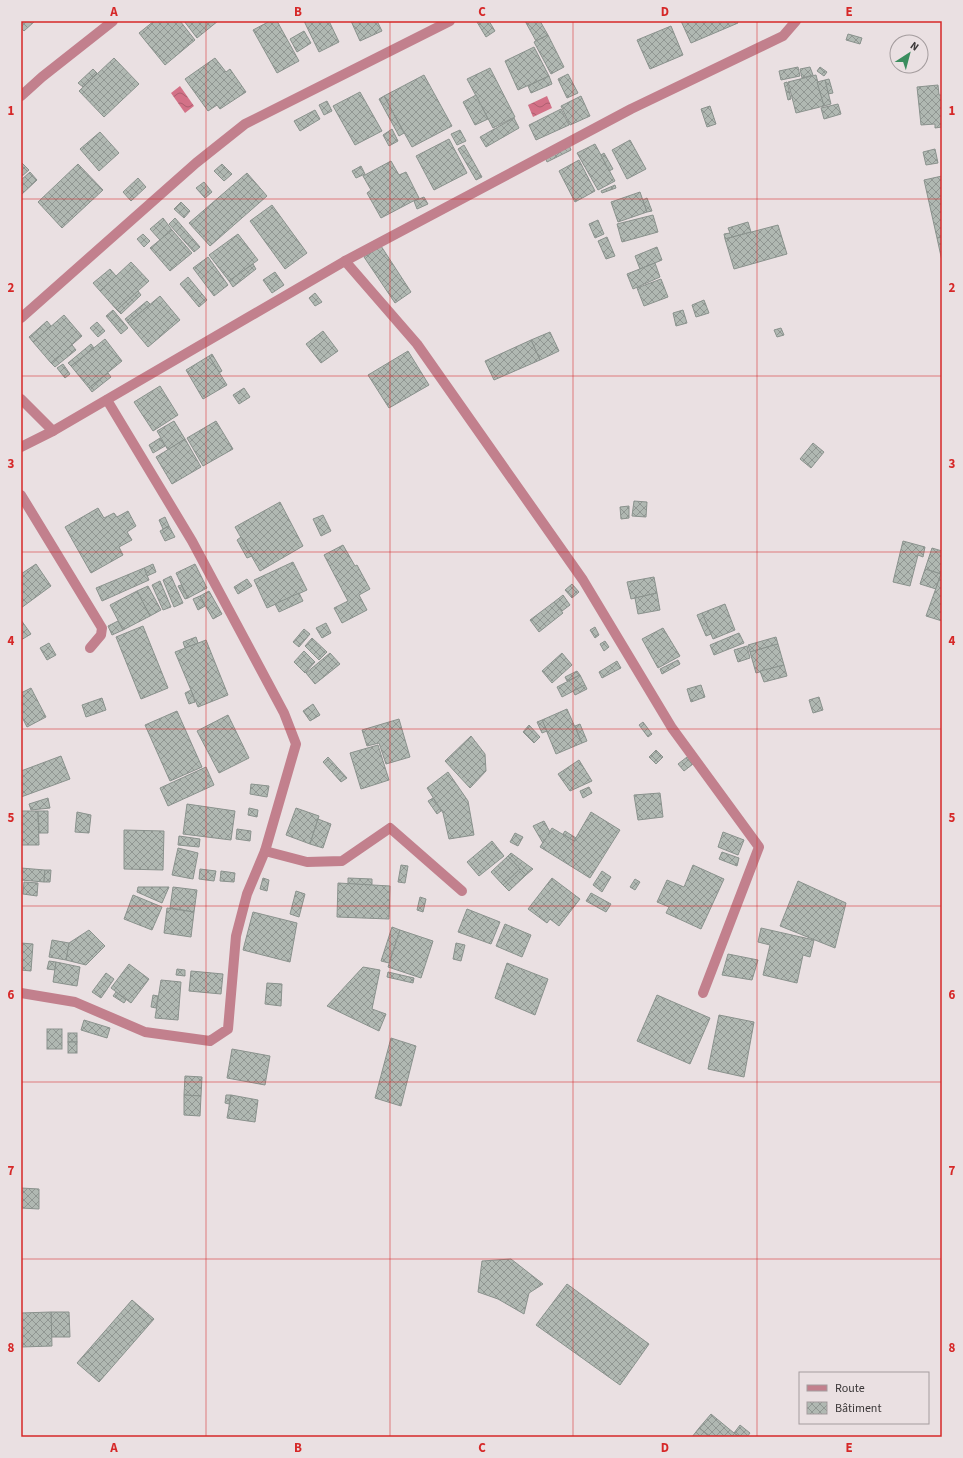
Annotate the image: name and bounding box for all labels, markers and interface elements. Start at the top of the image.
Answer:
text: A [109,3,118,21]
text: B [294,3,302,21]
text: C [478,3,486,21]
text: D [661,3,669,21]
text: E [845,3,853,21]
north arrow [889,34,929,74]
text: N [907,38,922,55]
text: 1 [8,102,15,120]
text: 1 [949,102,956,120]
text: 2 [8,279,15,297]
text: 2 [949,279,956,297]
text: 3 [8,455,15,473]
text: 3 [949,455,956,473]
text: 4 [8,632,15,650]
text: 4 [949,632,956,650]
text: 5 [8,809,15,827]
text: 5 [949,809,956,827]
text: 6 [8,986,15,1004]
text: 6 [949,986,956,1004]
text: 7 [8,1162,15,1180]
text: 7 [949,1162,956,1180]
text: 8 [8,1339,15,1357]
text: 8 [949,1339,956,1357]
legend [799,1372,929,1424]
text: Route [835,1380,865,1397]
text: Bâtiment [835,1400,881,1417]
text: A [109,1439,118,1457]
text: B [294,1439,302,1457]
text: C [478,1439,486,1457]
text: D [661,1439,669,1457]
text: E [845,1439,853,1457]

